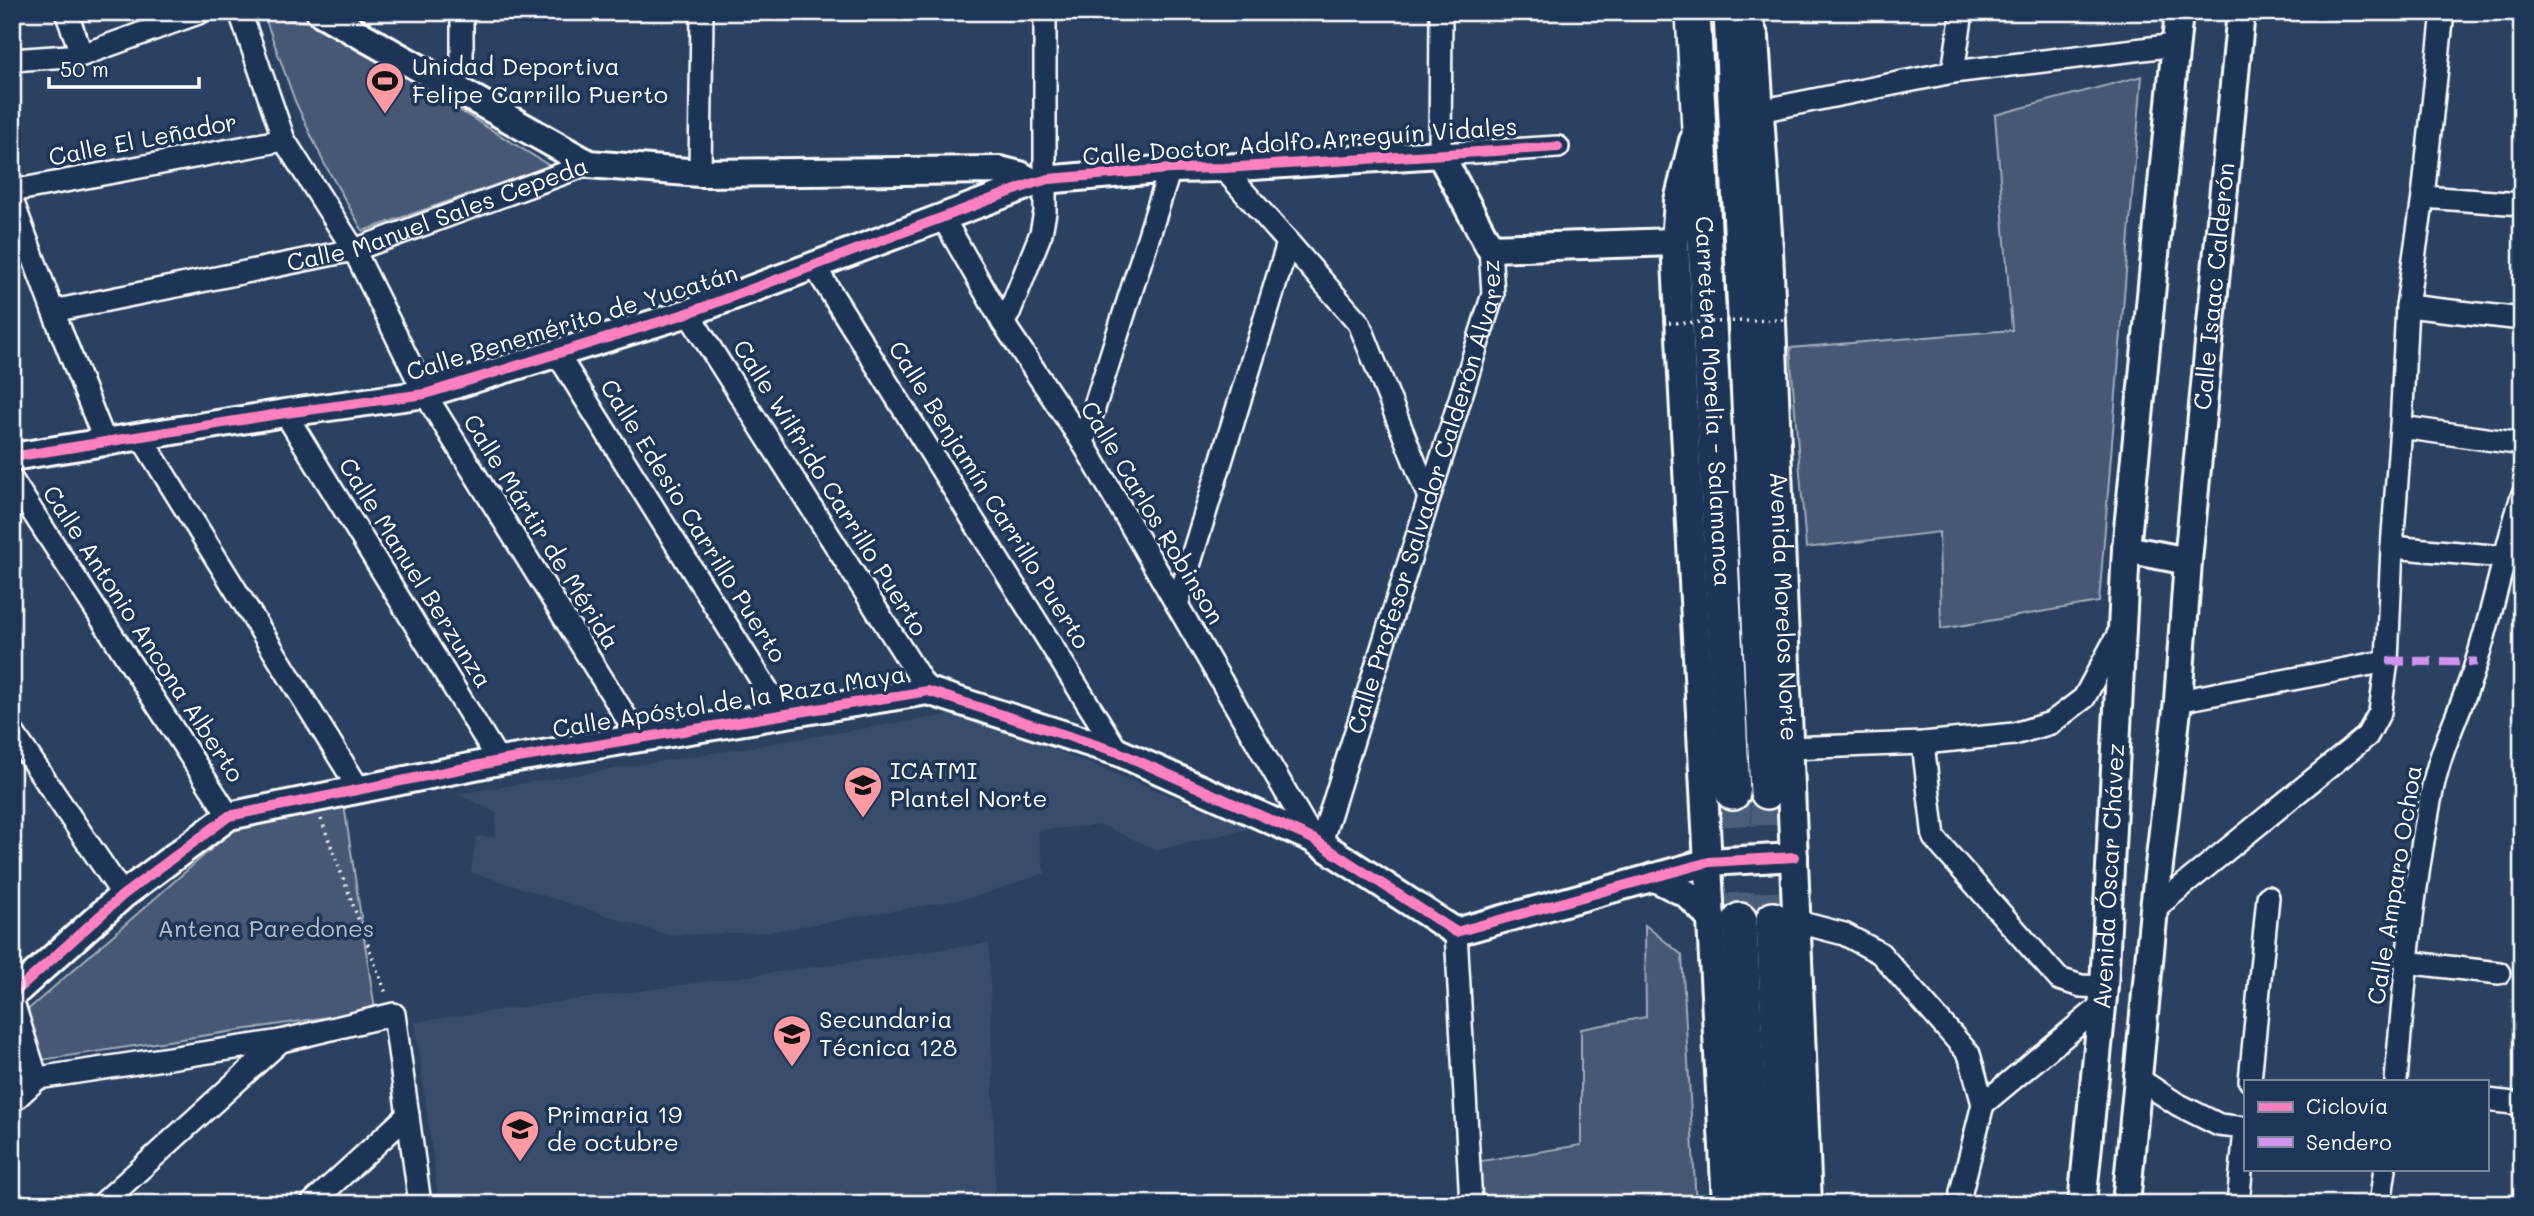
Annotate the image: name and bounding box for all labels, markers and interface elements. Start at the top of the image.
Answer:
scale bar [49,46,200,90]
place label: Unidad Deportiva Felipe Carrillo Puerto [412,50,668,109]
text: 50 m [60,55,109,82]
sports icon: Unidad Deportiva Felipe Carrillo Puerto [364,60,406,115]
street label: Calle El Leñador [46,105,240,172]
street label: Calle Doctor Adolfo Arreguín Vidales [1081,110,1518,171]
street label: Calle Manuel Sales Cepeda [284,149,592,277]
street label: Calle Isaac Calderón [2186,161,2240,411]
street label: Carretera Morelia - Salamanca [1689,215,1739,588]
street label: Calle Benemérito de Yucatán [402,256,741,387]
street label: Calle Profesor Salvador Calderón Álvarez [1339,259,1507,737]
street label: Calle Wilfrido Carrillo Puerto [727,333,936,641]
street label: Calle Benjamín Carrillo Puerto [882,334,1098,654]
street label: Calle Edesio Carrillo Puerto [594,373,794,668]
street label: Calle Carlos Robinson [1074,395,1232,630]
street label: Calle Mártir de Mérida [457,408,627,655]
street label: Calle Manuel Berzunza [333,451,500,693]
street label: Avenida Morelos Norte [1764,471,1806,742]
street label: Calle Antonio Ancona Alberto [37,479,252,787]
street label: Calle Apóstol de la Raza Maya [550,657,907,744]
street label: Avenida Óscar Chávez [2085,742,2130,1011]
place label: ICATMI Plantel Norte [890,754,1047,813]
street label: Calle Amparo Ochoa [2359,763,2428,1007]
school or university icon: ICATMI Plantel Norte [842,764,884,819]
park label: Antena Paredones [157,912,375,943]
place label: Secundaria Técnica 128 [819,1003,957,1062]
school or university icon: Secundaria Técnica 128 [771,1013,813,1068]
legend [2244,1080,2488,1170]
text: Ciclovía [2306,1092,2388,1119]
place label: Primaria 19 de octubre [547,1098,682,1157]
school or university icon: Primaria 19 de octubre [499,1108,541,1163]
text: Sendero [2306,1128,2392,1155]

